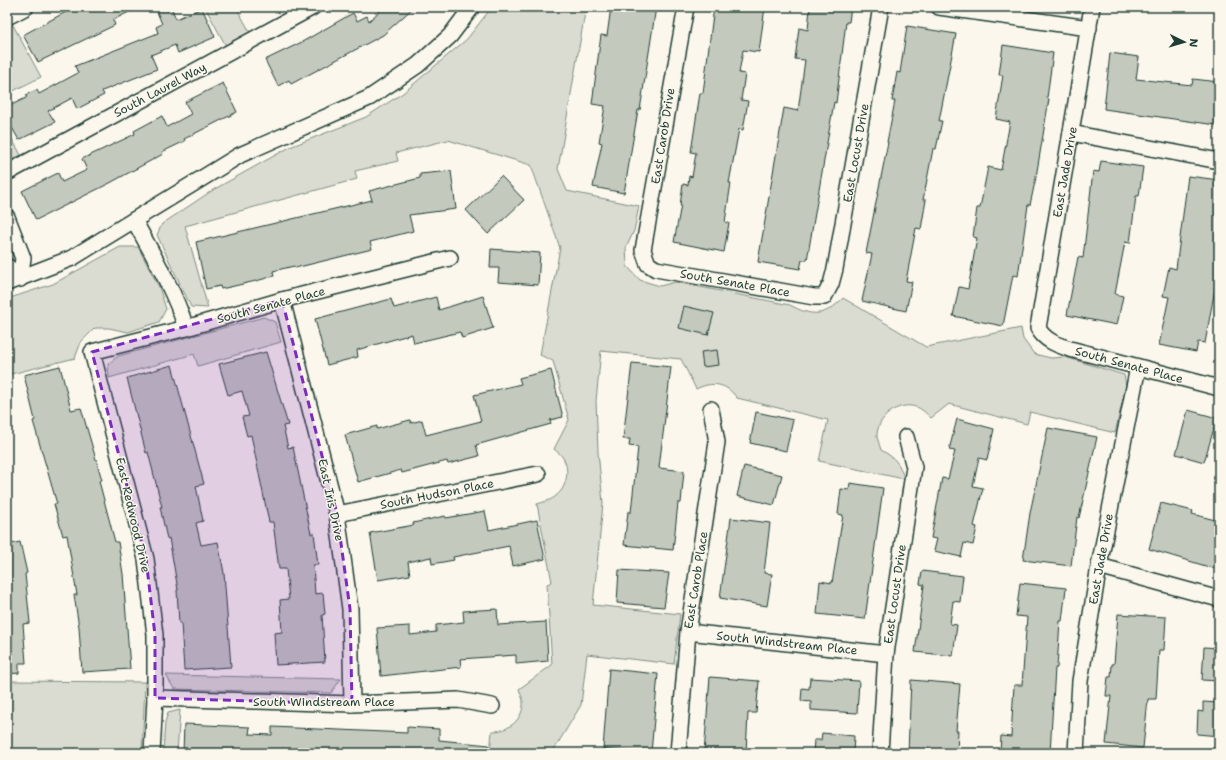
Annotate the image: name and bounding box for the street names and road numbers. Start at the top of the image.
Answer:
street label: South Laurel Way [111,59,209,121]
street label: East Carob Drive [648,87,679,185]
street label: East Locust Drive [839,102,873,204]
street label: East Jade Drive [1049,125,1081,219]
street label: South Senate Place [679,265,791,301]
street label: South Senate Place [215,283,327,327]
street label: South Senate Place [1073,343,1185,387]
street label: East Redwood Drive [112,456,154,574]
street label: East Iris Drive [314,457,348,543]
street label: South Hudson Place [379,475,495,513]
street label: East Jade Drive [1085,512,1117,606]
street label: East Carob Place [680,530,712,630]
street label: East Locust Drive [880,543,910,645]
street label: South Windstream Place [716,628,859,658]
street label: South Windstream Place [253,694,395,710]

